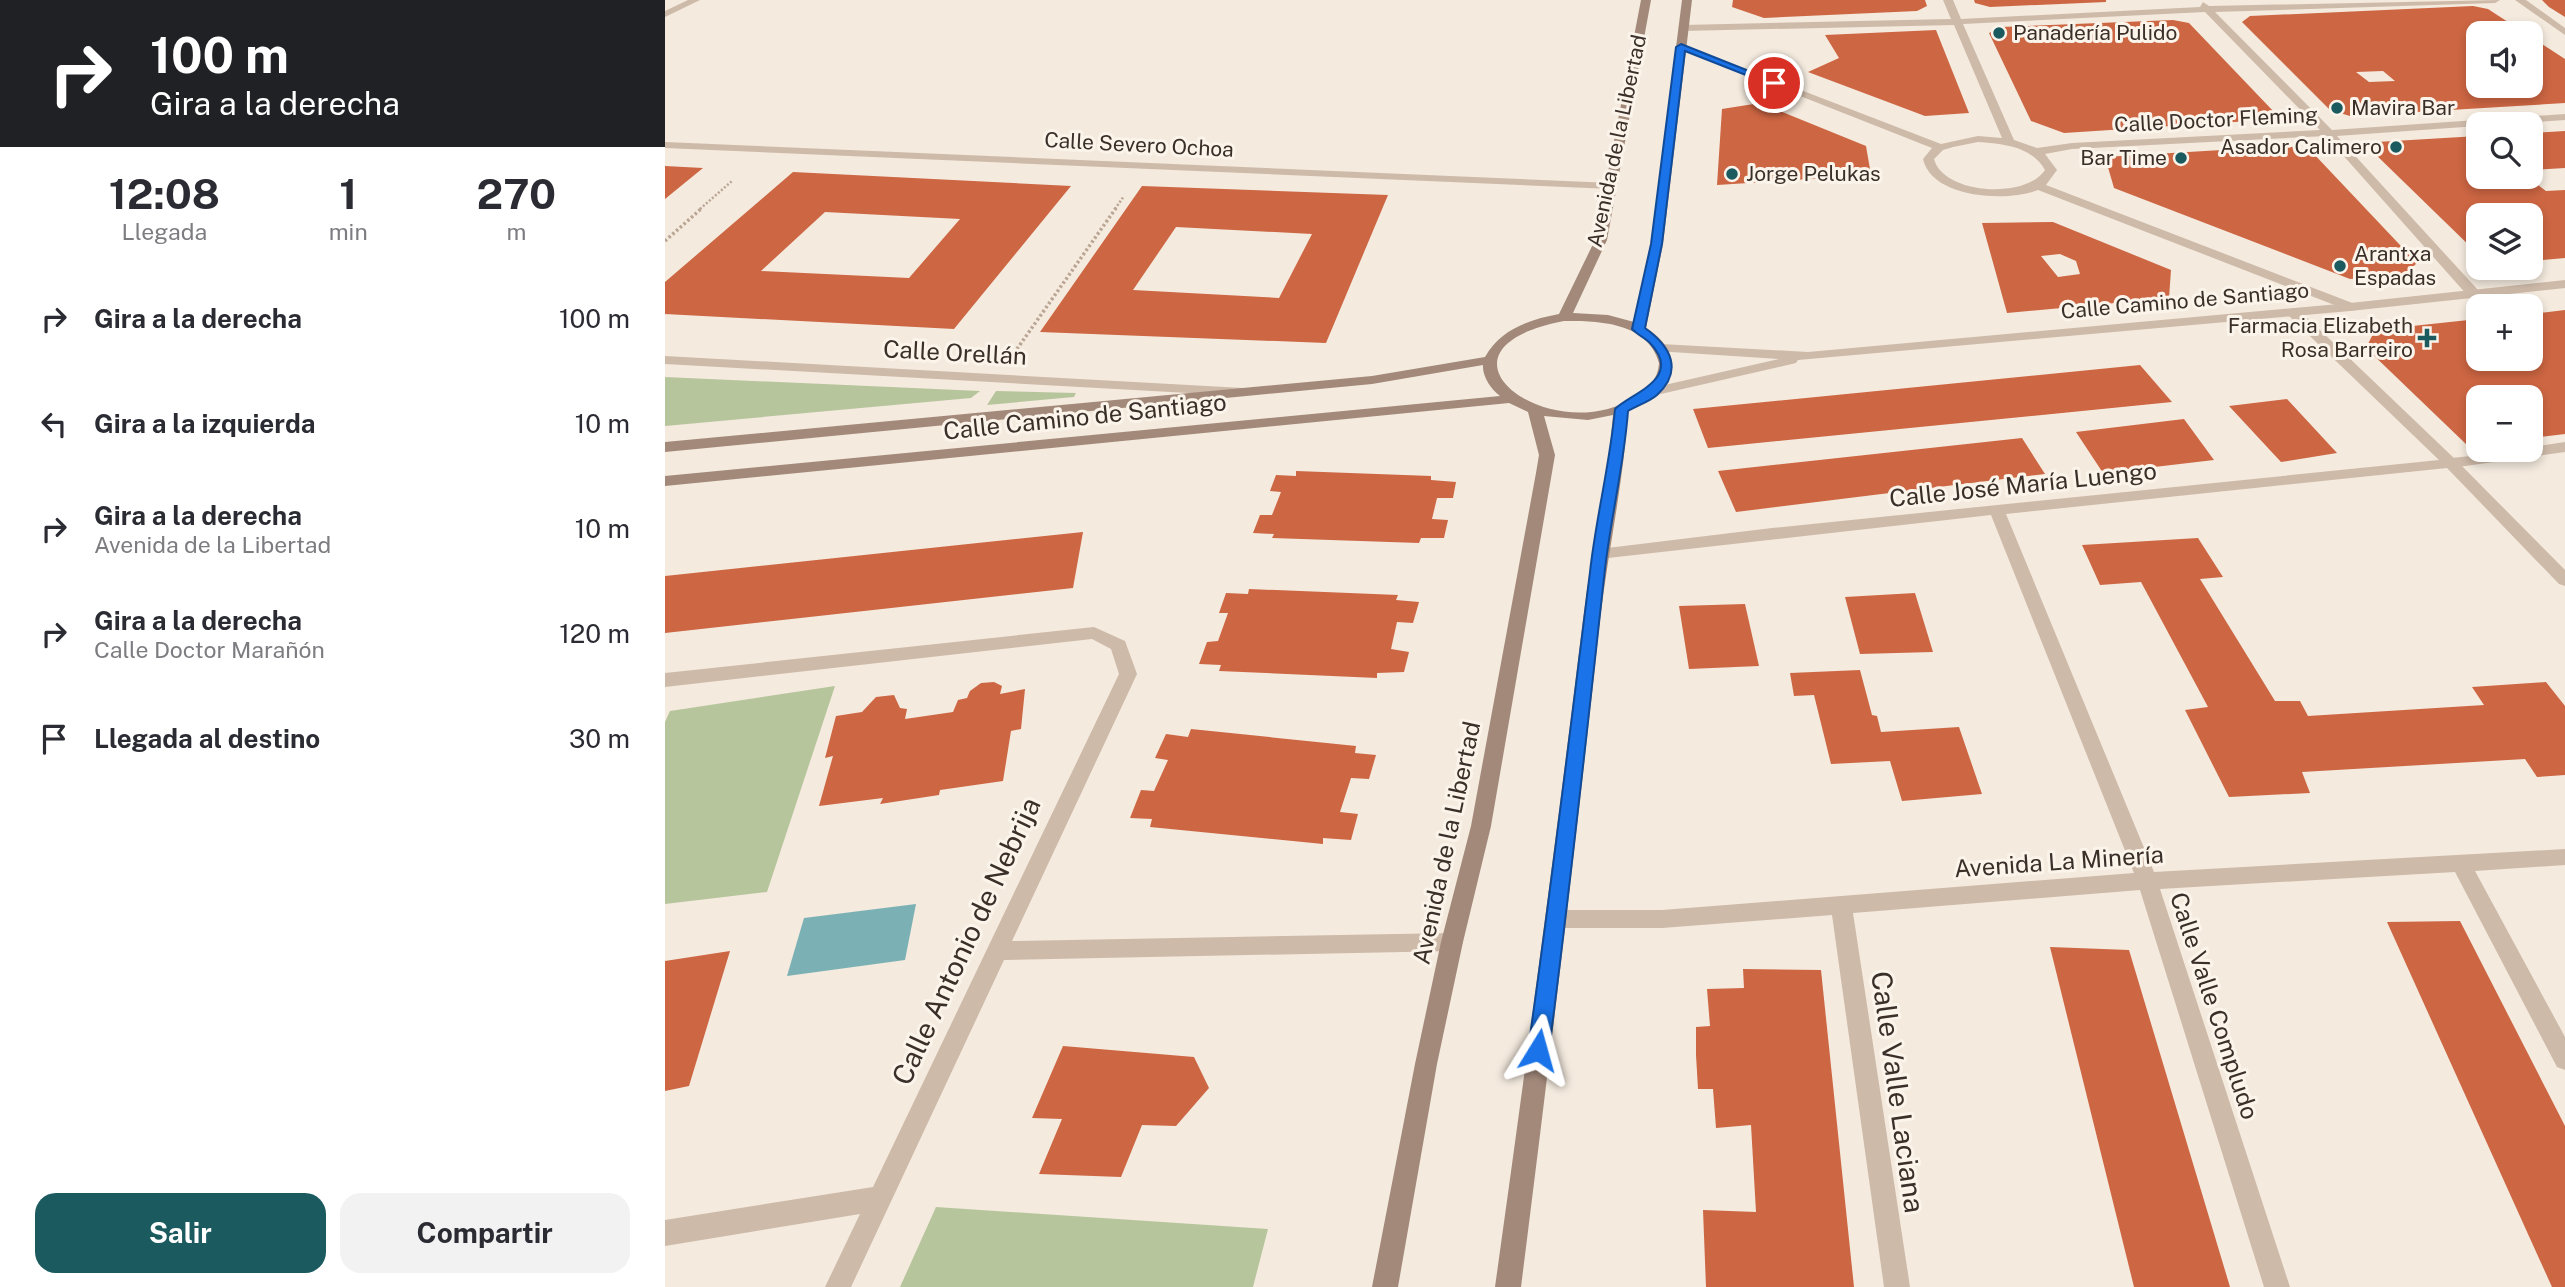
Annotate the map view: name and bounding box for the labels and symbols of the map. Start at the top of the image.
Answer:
place label: Panadería Pulido [2013,20,2177,45]
marker: Panadería Pulido [1991,25,2007,41]
street label: Avenida de la Libertad [1582,32,1651,249]
pin [1744,53,1804,113]
place label: Mavira Bar [2351,95,2455,120]
marker: Mavira Bar [2329,100,2345,116]
street label: Calle Doctor Fleming [2113,102,2318,137]
street label: Calle Severo Ochoa [1044,127,1234,162]
place label: Asador Calimero [2220,134,2382,159]
marker: Asador Calimero [2388,139,2404,155]
place label: Bar Time [2080,145,2167,170]
marker: Bar Time [2173,150,2189,166]
place label: Jorge Pelukas [1746,161,1881,186]
marker: Jorge Pelukas [1724,166,1740,182]
place label: Arantxa Espadas [2354,241,2436,290]
marker: Arantxa Espadas [2332,258,2348,274]
street label: Calle Camino de Santiago [2060,277,2310,324]
place label: Farmacia Elizabeth Rosa Barreiro [2228,313,2413,362]
marker: Farmacia Elizabeth Rosa Barreiro [2419,330,2435,346]
street label: Calle Orellán [882,334,1028,370]
street label: Calle Camino de Santiago [942,387,1228,445]
street label: Calle José María Luengo [1888,456,2158,512]
street label: Avenida de la Libertad [1407,719,1485,967]
street label: Calle Antonio de Nebrija [884,792,1047,1090]
street label: Avenida La Minería [1953,840,2165,882]
street label: Calle Valle Compludo [2165,889,2265,1123]
street label: Calle Valle Laciana [1865,969,1932,1215]
position arrow [1501,1013,1575,1087]

